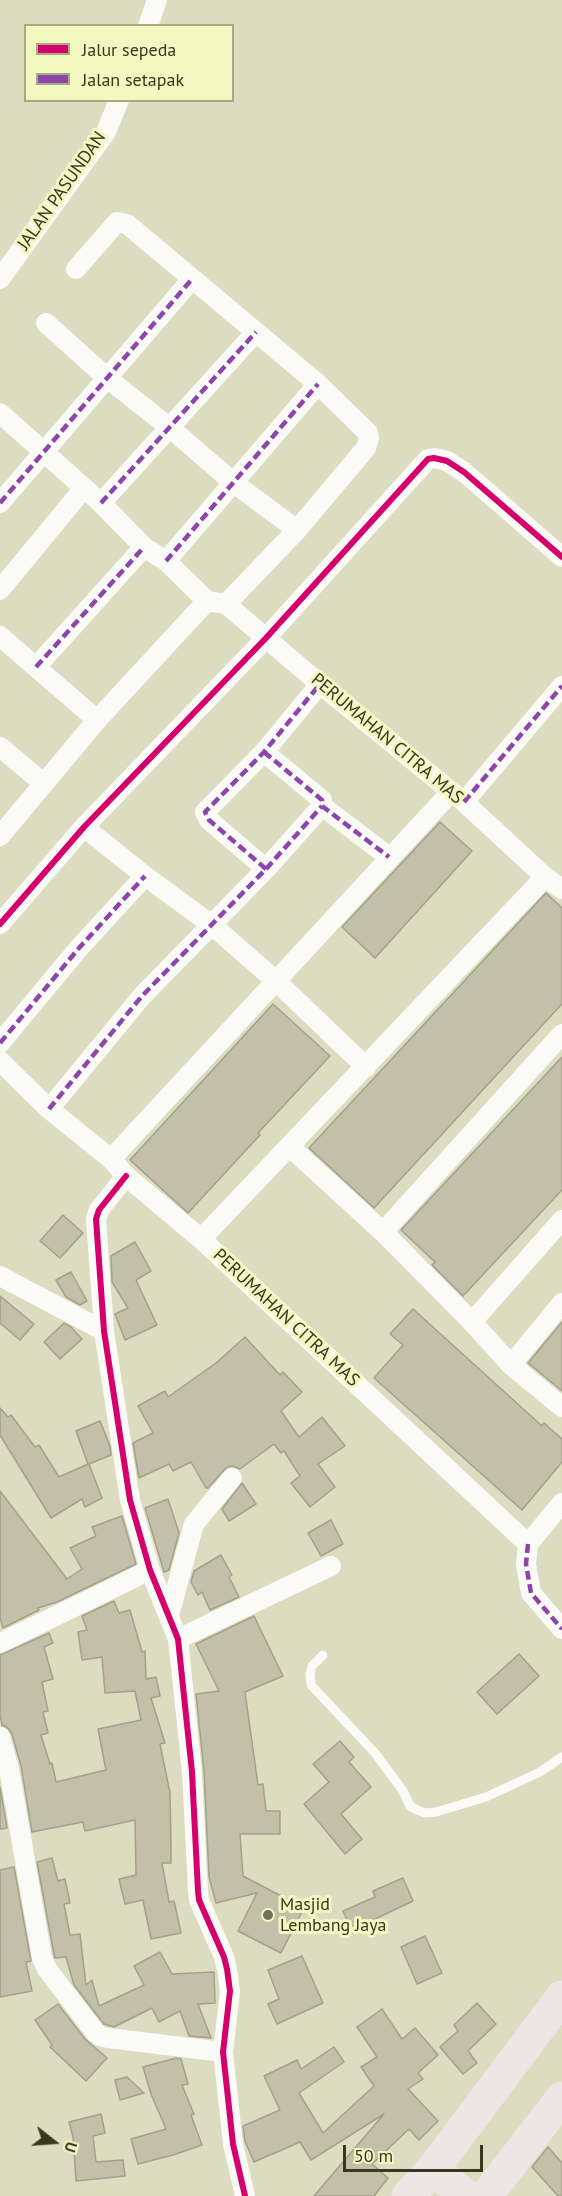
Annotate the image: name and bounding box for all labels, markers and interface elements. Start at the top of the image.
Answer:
legend [24,24,234,102]
text: Jalur sepeda [82,38,176,61]
text: Jalan setapak [82,68,184,91]
street label: JALAN PASUNDAN [13,128,111,254]
street label: PERUMAHAN CITRA MAS [307,669,467,809]
street label: PERUMAHAN CITRA MAS [208,1245,364,1391]
place label: Masjid Lembang Jaya [280,1894,386,1936]
marker: Masjid Lembang Jaya [261,1908,275,1922]
north arrow [24,2112,84,2172]
scale bar [346,2133,486,2171]
text: U [60,2140,82,2155]
text: 50 m [354,2144,393,2167]

